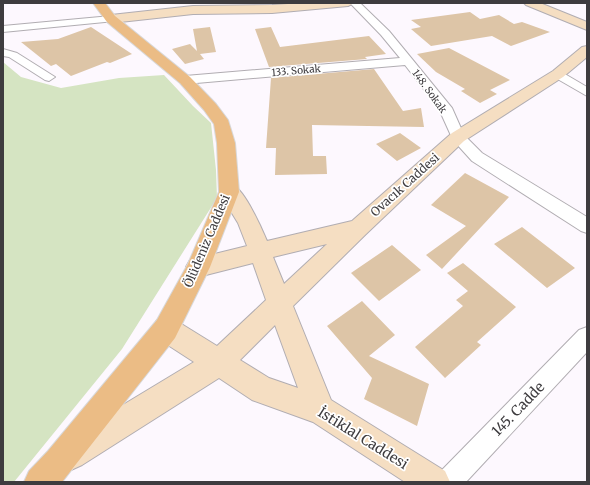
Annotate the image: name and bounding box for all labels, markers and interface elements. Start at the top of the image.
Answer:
street label: 133. Sokak [271,62,322,79]
street label: 148. Sokak [409,67,450,116]
street label: Ovacık Caddesi [367,150,442,219]
street label: Ölüdeniz Caddesi [180,192,233,289]
street label: 145. Cadde [488,378,548,440]
street label: İstiklal Caddesi [315,403,412,473]

